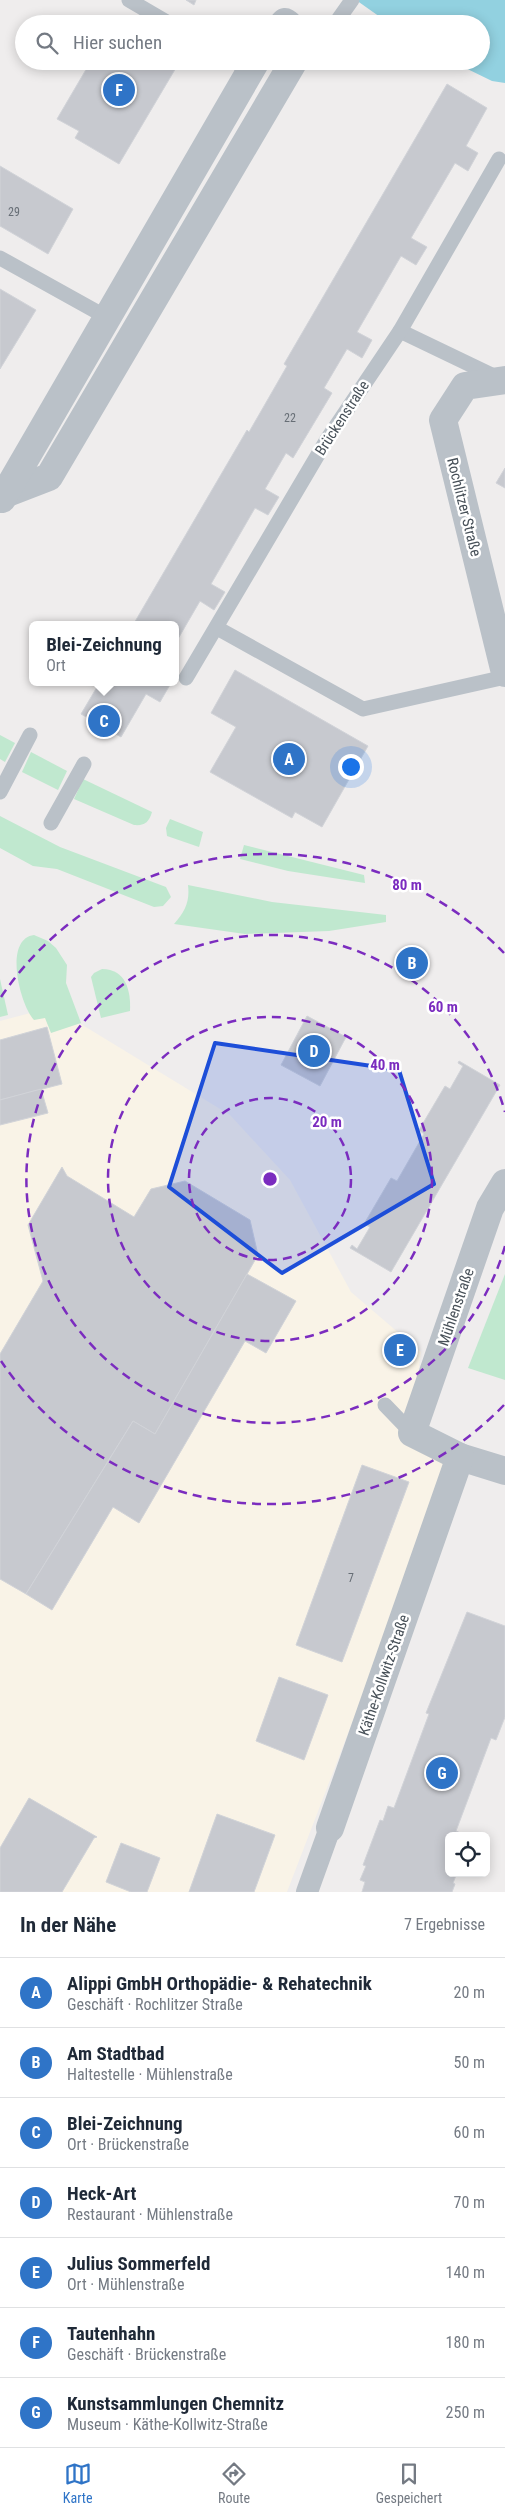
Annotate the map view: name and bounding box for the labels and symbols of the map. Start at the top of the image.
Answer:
pin: F [103,71,135,109]
house number: 29 [8,205,20,219]
street label: Brückenstraße [311,377,373,459]
house number: 22 [284,411,296,425]
street label: Rochlitzer Straße [443,456,485,558]
pin: C [88,702,120,740]
pin: A [273,740,305,778]
your location [338,754,364,780]
text: 80 m [392,876,422,894]
pin: B [396,944,428,982]
text: 60 m [428,998,458,1016]
pin: D [298,1032,330,1070]
text: 40 m [370,1056,400,1074]
text: 20 m [312,1113,342,1131]
centre of rings [261,1170,279,1188]
street label: Mühlenstraße [434,1266,478,1348]
pin: E [384,1331,416,1369]
house number: 7 [348,1571,354,1585]
street label: Käthe-Kollwitz-Straße [355,1612,413,1738]
pin: G [426,1754,458,1792]

